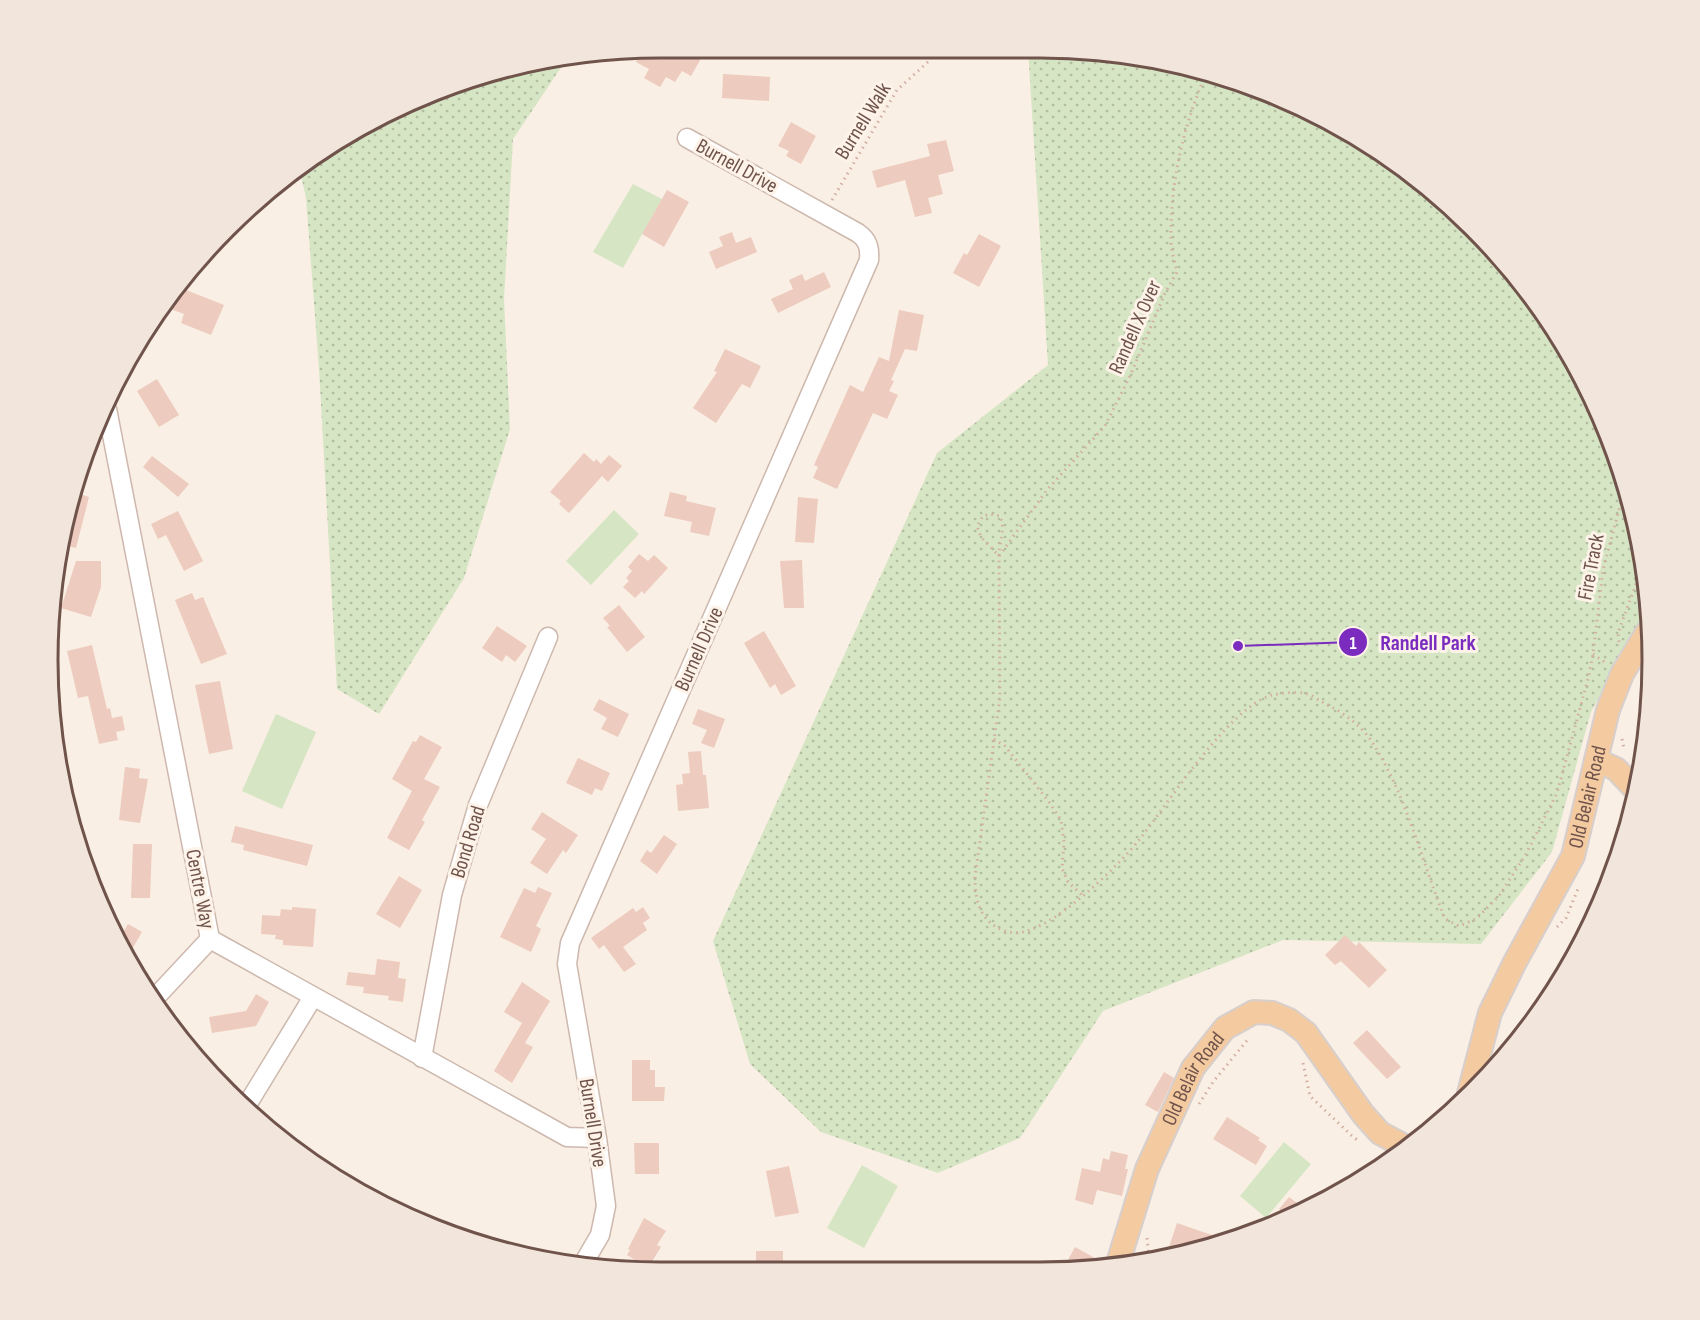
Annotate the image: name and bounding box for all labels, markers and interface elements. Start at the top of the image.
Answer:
street label: Burnell Walk [830,78,896,164]
street label: Burnell Drive [692,133,782,199]
street label: Randell X Over [1103,276,1167,378]
street label: Fire Track [1572,532,1610,602]
street label: Burnell Drive [669,603,729,695]
callout: Randell Park [1338,622,1488,662]
text: Randell Park [1380,630,1476,657]
text: 1 [1349,633,1357,654]
street label: Old Belair Road [1563,743,1611,851]
street label: Bond Road [445,803,491,881]
street label: Centre Way [180,847,220,931]
street label: Old Belair Road [1156,1027,1230,1129]
street label: Burnell Drive [574,1077,612,1169]

